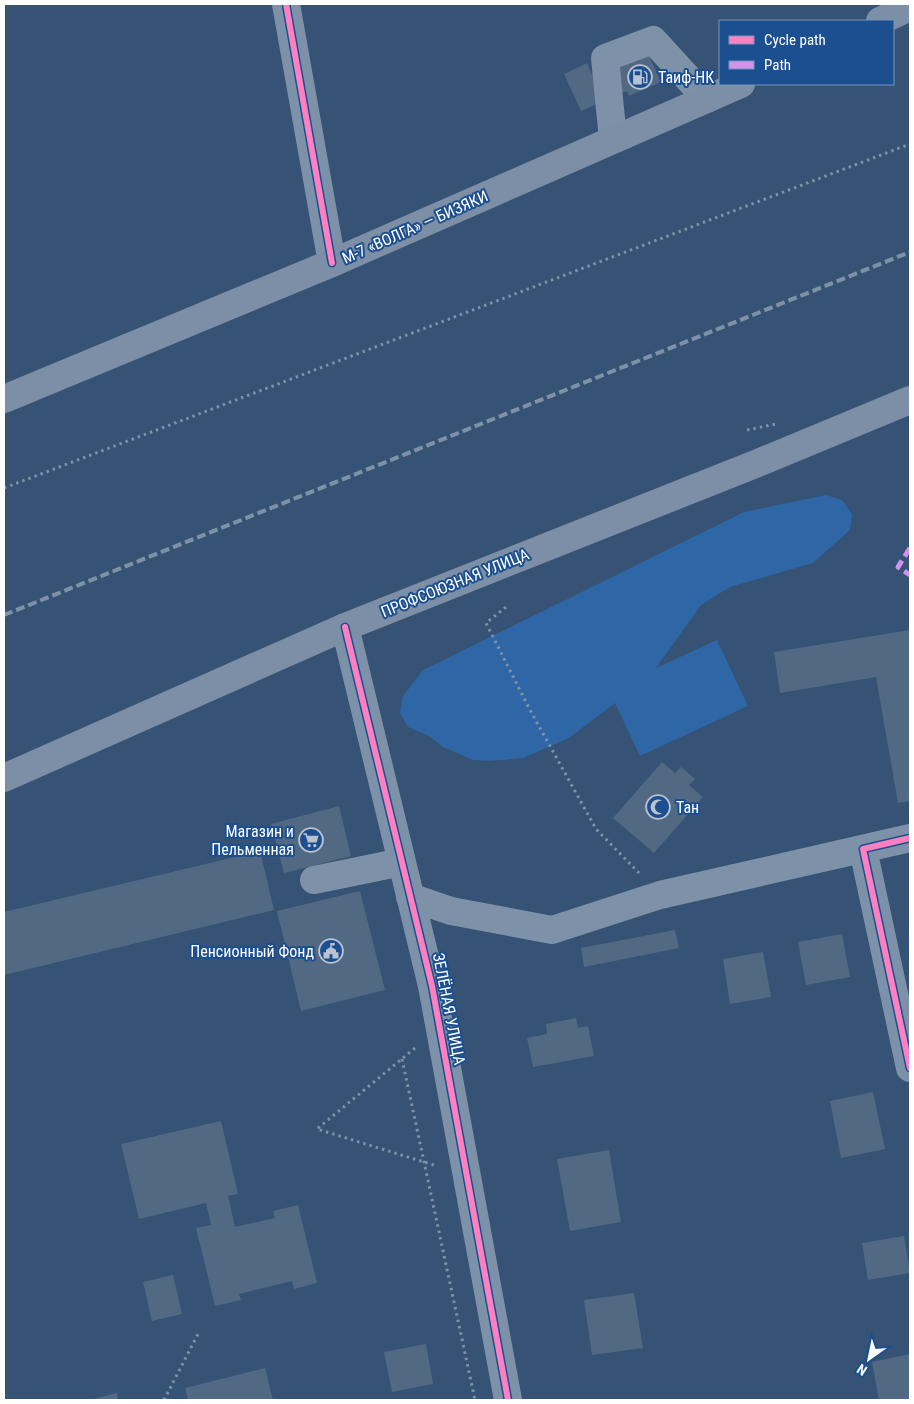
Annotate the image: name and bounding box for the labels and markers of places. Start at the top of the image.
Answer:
fuel station icon: Таиф-НК [627,64,653,90]
place label: Таиф-НК [658,68,714,87]
mosque icon: Тан [645,794,671,820]
place label: Тан [676,798,699,817]
place label: Магазин и Пельменная [211,822,294,859]
supermarket icon: Магазин и Пельменная [298,827,324,853]
public building icon: Пенсионный Фонд [318,938,344,964]
place label: Пенсионный Фонд [190,942,314,961]

